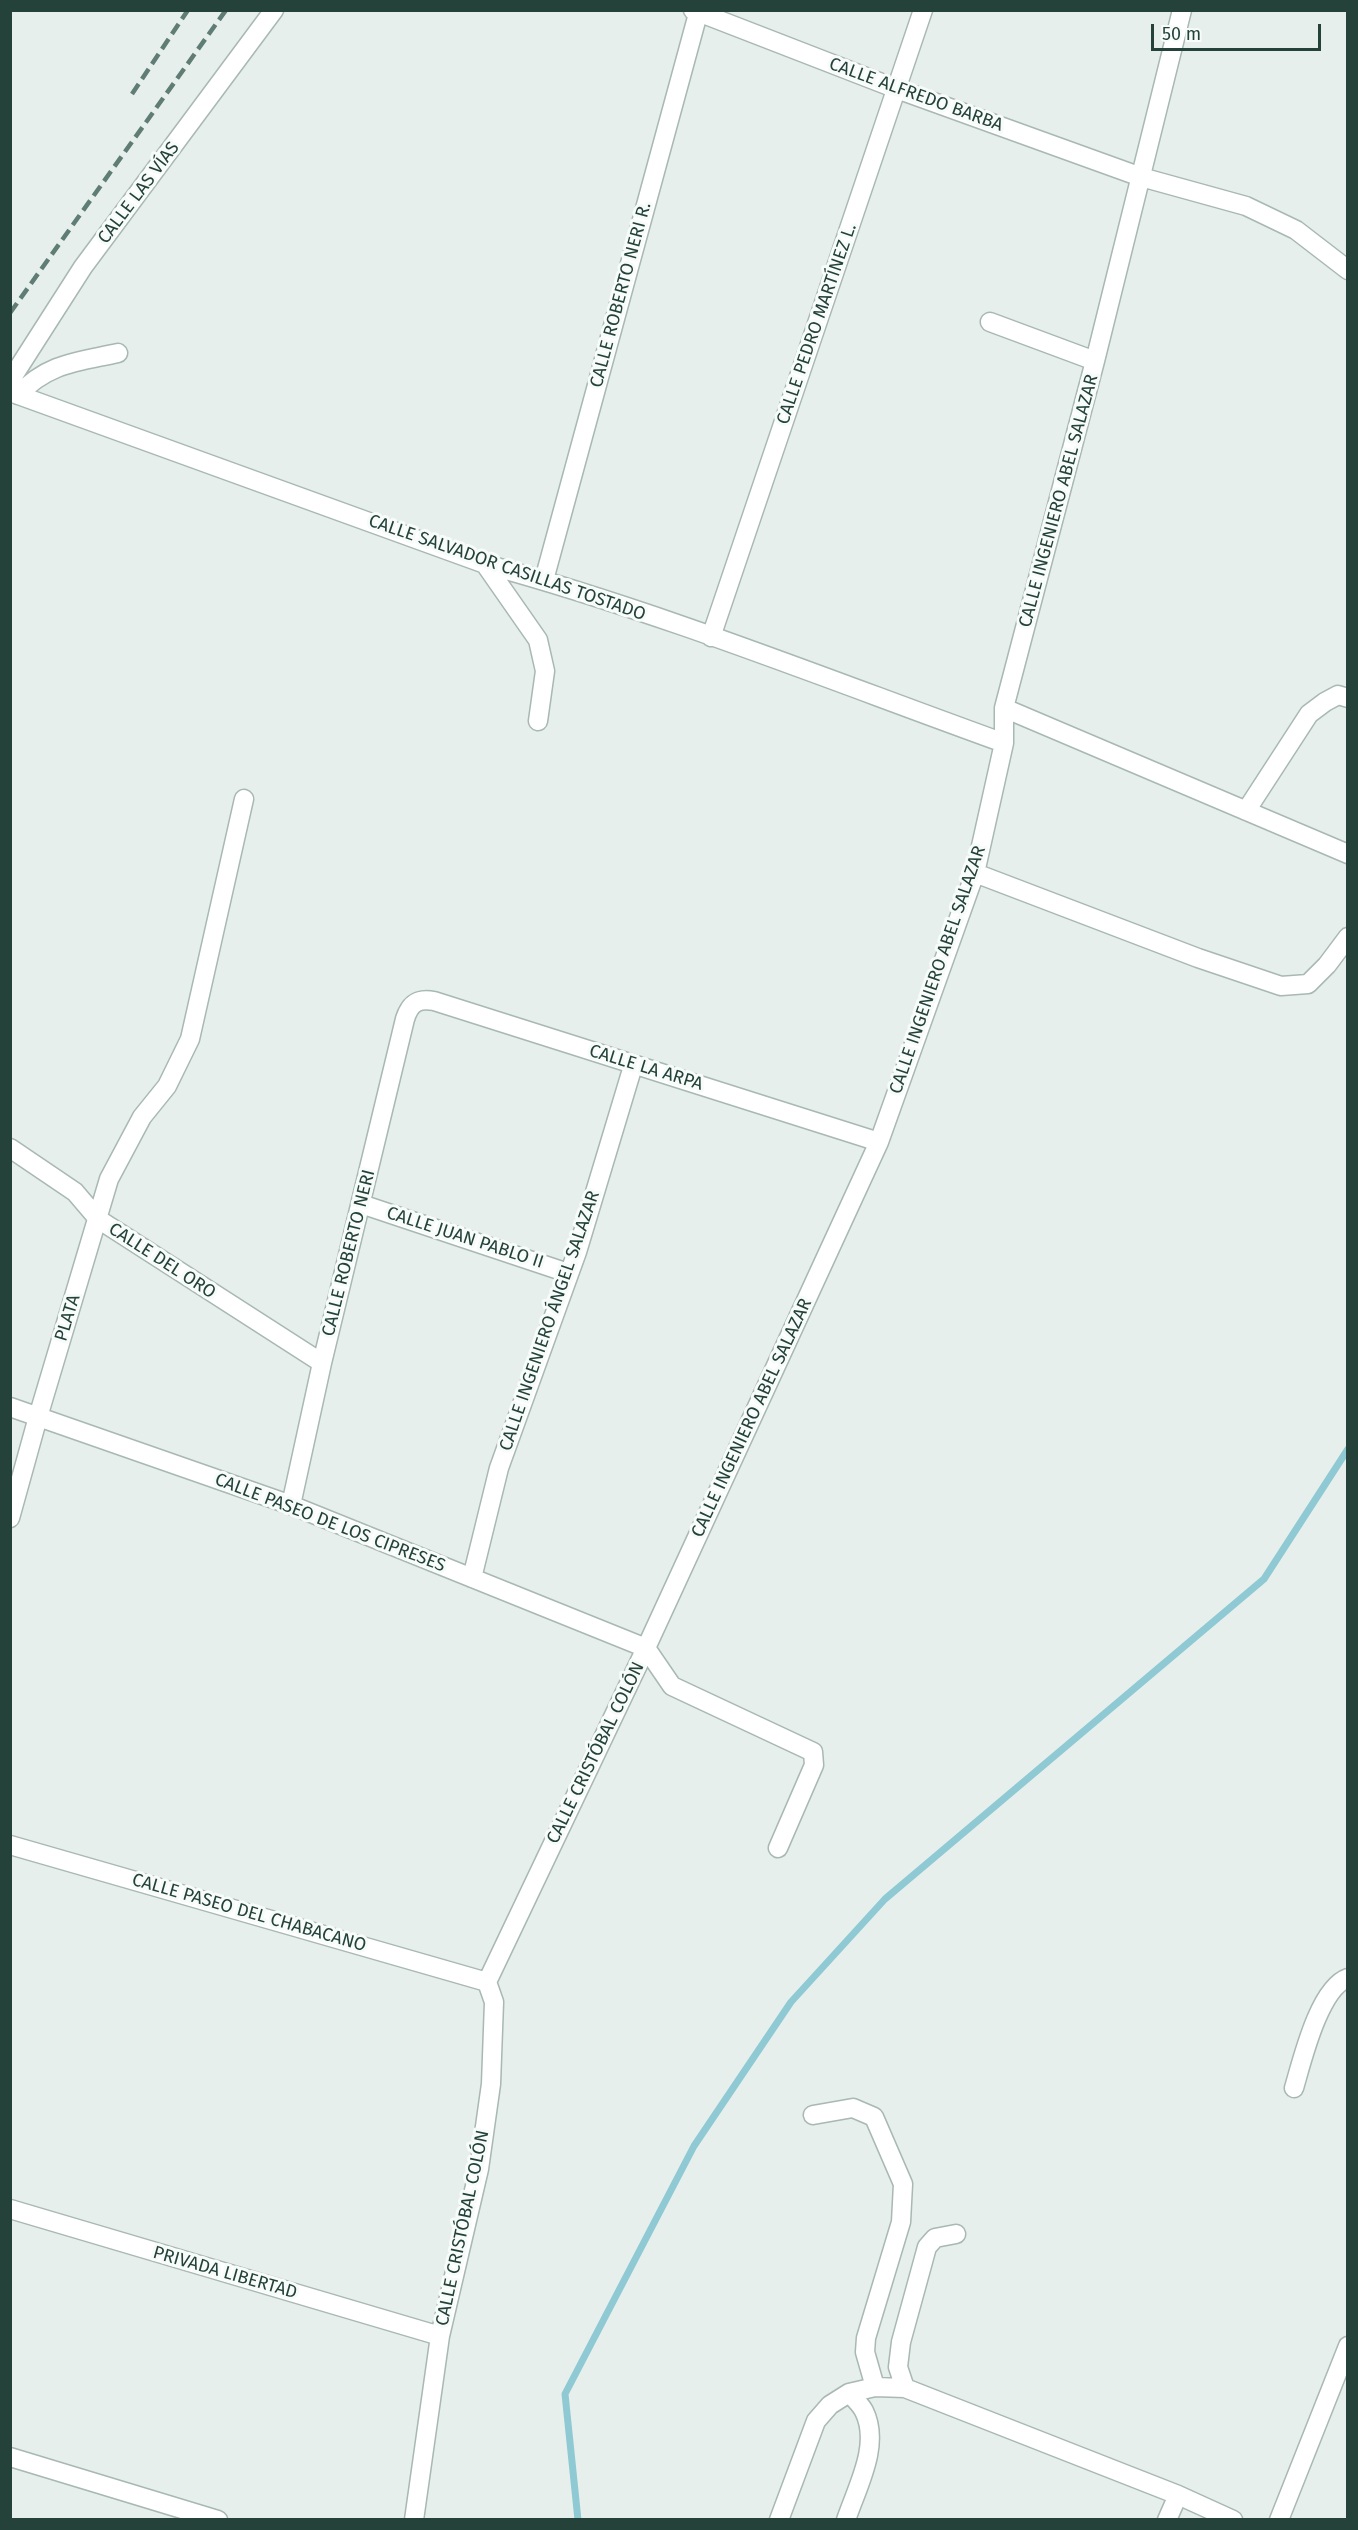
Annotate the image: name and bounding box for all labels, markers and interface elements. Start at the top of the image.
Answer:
scale bar [1154,12,1324,50]
text: 50 m [1162,23,1201,45]
street label: CALLE ALFREDO BARBA [826,53,1006,137]
street label: CALLE LAS VÍAS [94,138,184,248]
street label: CALLE ROBERTO NERI R. [586,200,656,390]
street label: CALLE PEDRO MARTÍNEZ L. [772,221,862,427]
street label: CALLE INGENIERO ABEL SALAZAR [1015,372,1103,630]
street label: CALLE SALVADOR CASILLAS TOSTADO [366,510,648,626]
street label: CALLE INGENIERO ABEL SALAZAR [885,843,991,1097]
street label: CALLE LA ARPA [587,1040,705,1096]
street label: CALLE ROBERTO NERI [318,1167,380,1339]
street label: CALLE INGENIERO ÁNGEL SALAZAR [495,1188,605,1454]
street label: CALLE JUAN PABLO II [384,1202,546,1274]
street label: CALLE DEL ORO [104,1218,220,1304]
street label: PLATA [51,1292,85,1344]
street label: CALLE INGENIERO ABEL SALAZAR [687,1295,817,1541]
street label: CALLE PASEO DE LOS CIPRESES [212,1469,448,1577]
street label: CALLE CRISTÓBAL COLÓN [543,1659,649,1847]
street label: CALLE PASEO DEL CHABACANO [129,1869,369,1957]
street label: CALLE CRISTÓBAL COLÓN [432,2128,494,2328]
street label: PRIVADA LIBERTAD [150,2242,300,2304]

